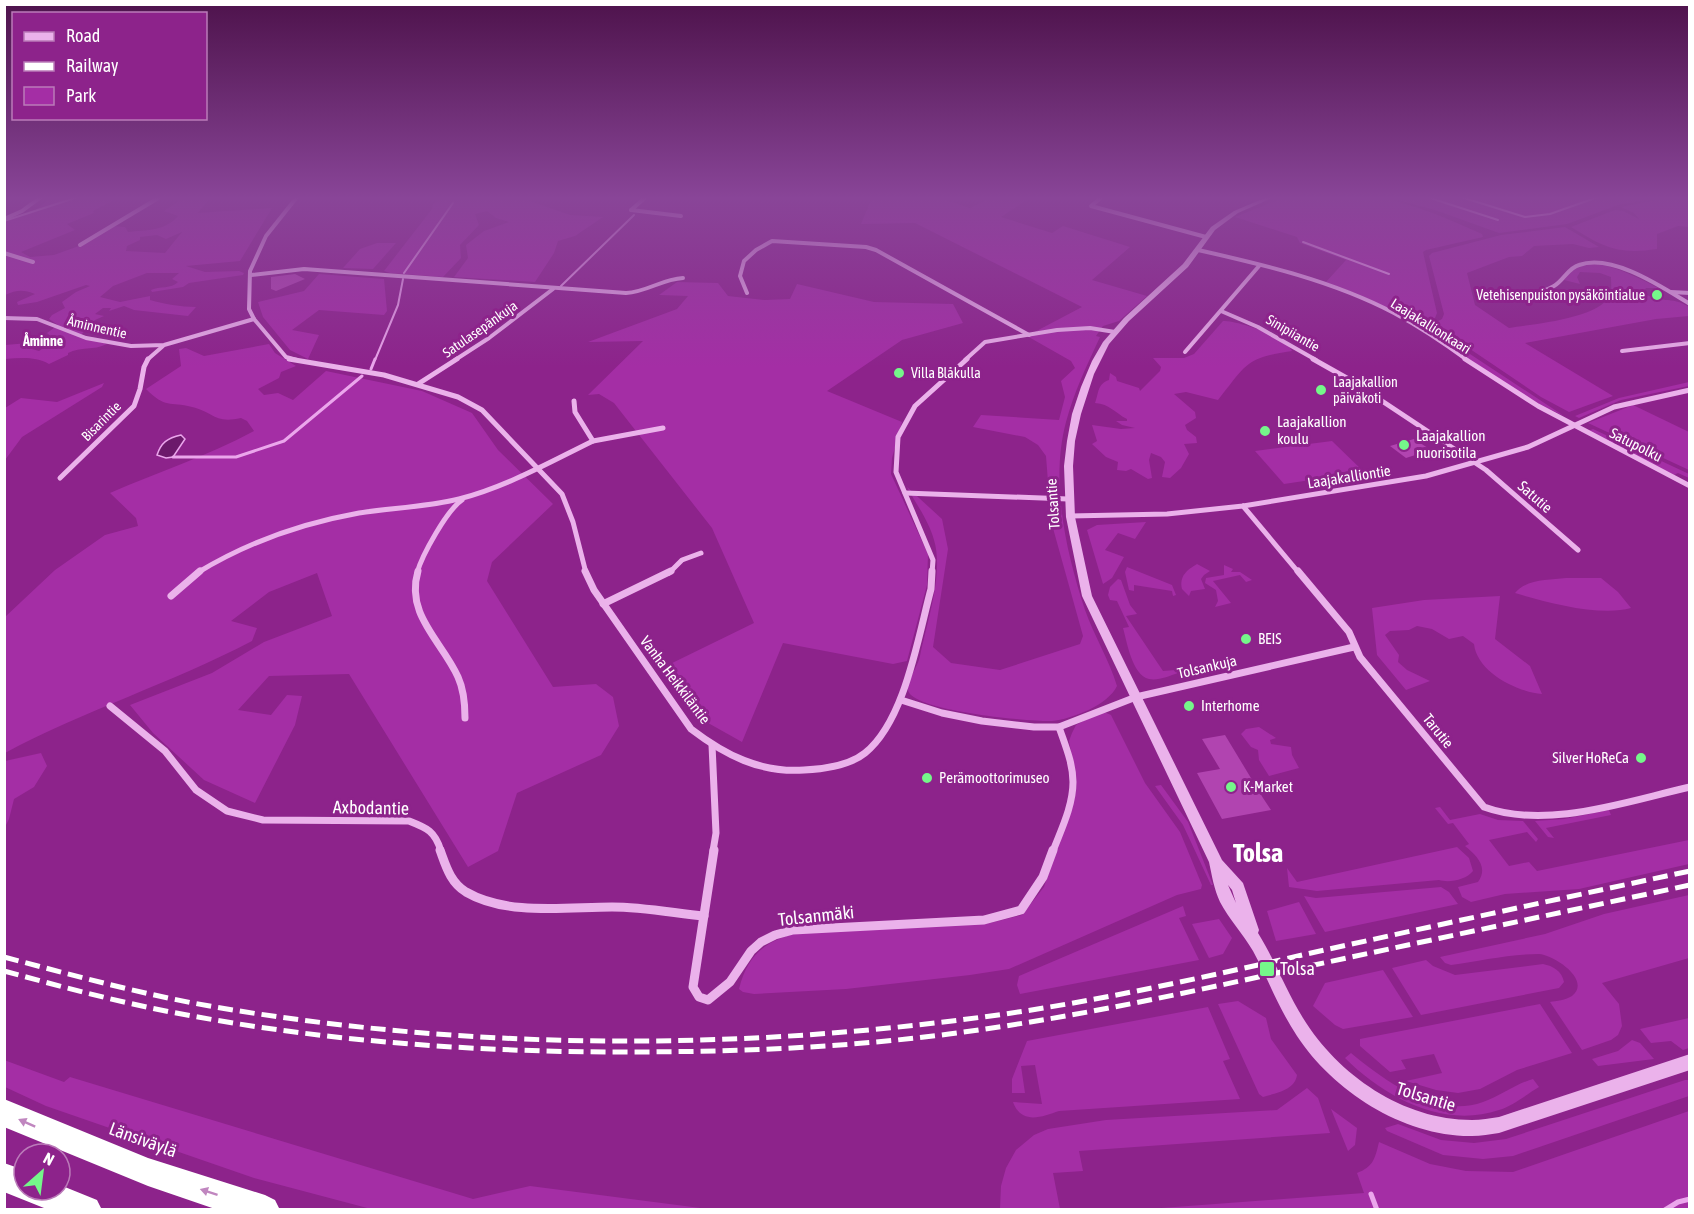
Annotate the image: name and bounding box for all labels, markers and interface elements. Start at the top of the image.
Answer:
legend [12,12,207,120]
text: Road [66,25,100,46]
text: Railway [66,55,118,76]
text: Park [66,85,96,106]
place label: Vetehisenpuiston pysäköintialue [1476,287,1645,303]
marker: Vetehisenpuiston pysäköintialue [1650,288,1664,302]
street label: Laajakallionkaari [1388,295,1474,357]
street label: Satulasepänkuja [440,297,520,361]
street label: Åminnentie [66,311,128,342]
street label: Sinipiiantie [1263,311,1323,355]
district label: Åminne [22,332,63,349]
place label: Villa Blåkulla [911,365,981,381]
marker: Villa Blåkulla [892,366,906,380]
place label: Laajakallion päiväkoti [1333,374,1398,406]
marker: Laajakallion päiväkoti [1314,383,1328,397]
street label: Bisarintie [78,398,124,444]
place label: Laajakallion koulu [1277,413,1346,447]
marker: Laajakallion koulu [1258,424,1272,438]
street label: Satupolku [1607,424,1665,465]
place label: Laajakallion nuorisotila [1416,427,1485,461]
marker: Laajakallion nuorisotila [1397,438,1411,452]
street label: Laajakalliontie [1306,462,1392,491]
street label: Satutie [1515,477,1556,516]
street label: Tolsantie [1042,478,1063,530]
place label: BEIS [1258,630,1282,647]
street label: Vanha Heikkiläntie [637,632,714,727]
marker: BEIS [1239,632,1253,646]
street label: Tolsankuja [1175,651,1238,682]
place label: Interhome [1201,697,1260,714]
marker: Interhome [1182,699,1196,713]
street label: Tarutie [1420,710,1457,751]
place label: Silver HoReCa [1552,749,1629,766]
marker: Silver HoReCa [1634,751,1648,765]
place label: Perämoottorimuseo [939,769,1050,786]
marker: Perämoottorimuseo [920,771,934,785]
place label: K-Market [1243,778,1293,795]
marker: K-Market [1224,780,1238,794]
street label: Axbodantie [333,796,409,819]
district label: Tolsa [1233,838,1283,868]
street label: Tolsanmäki [777,901,855,930]
place label: Tolsa [1280,958,1315,979]
marker: Tolsa [1258,960,1276,978]
street label: Tolsantie [1394,1078,1458,1115]
one-way arrow [18,1118,36,1128]
street label: Länsiväylä [106,1118,180,1161]
north arrow [12,1142,72,1202]
text: N [41,1149,57,1169]
one-way arrow [200,1186,218,1196]

